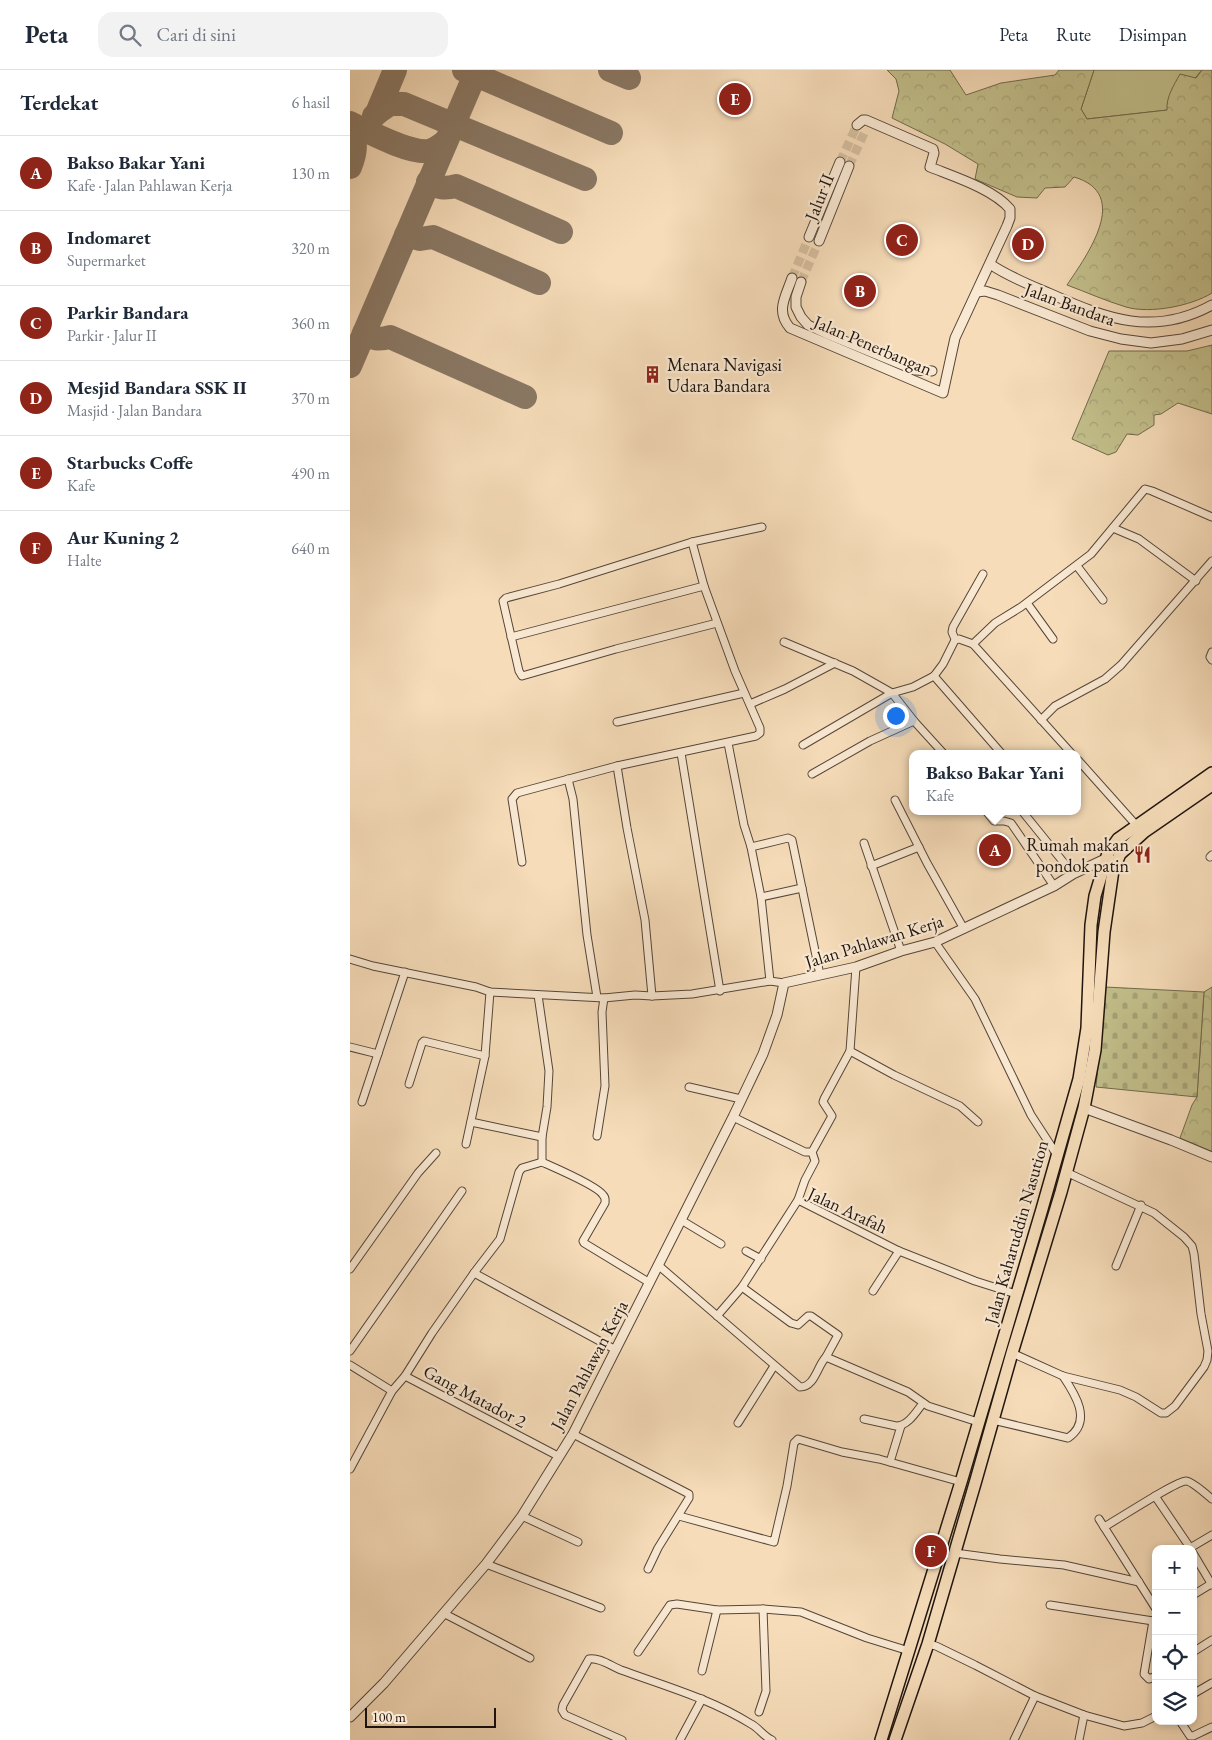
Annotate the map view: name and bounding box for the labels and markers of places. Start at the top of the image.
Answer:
pin: E [719,80,751,118]
pin: C [886,221,918,259]
pin: D [1012,225,1044,263]
pin: B [844,272,876,310]
place label: Menara Navigasi Udara Bandara [667,353,783,397]
building icon: Menara Navigasi Udara Bandara [643,364,663,384]
pin: A [979,831,1011,869]
place label: Rumah makan pondok patin [1026,833,1129,877]
restaurant icon: Rumah makan pondok patin [1133,844,1153,864]
pin: F [915,1532,947,1570]

